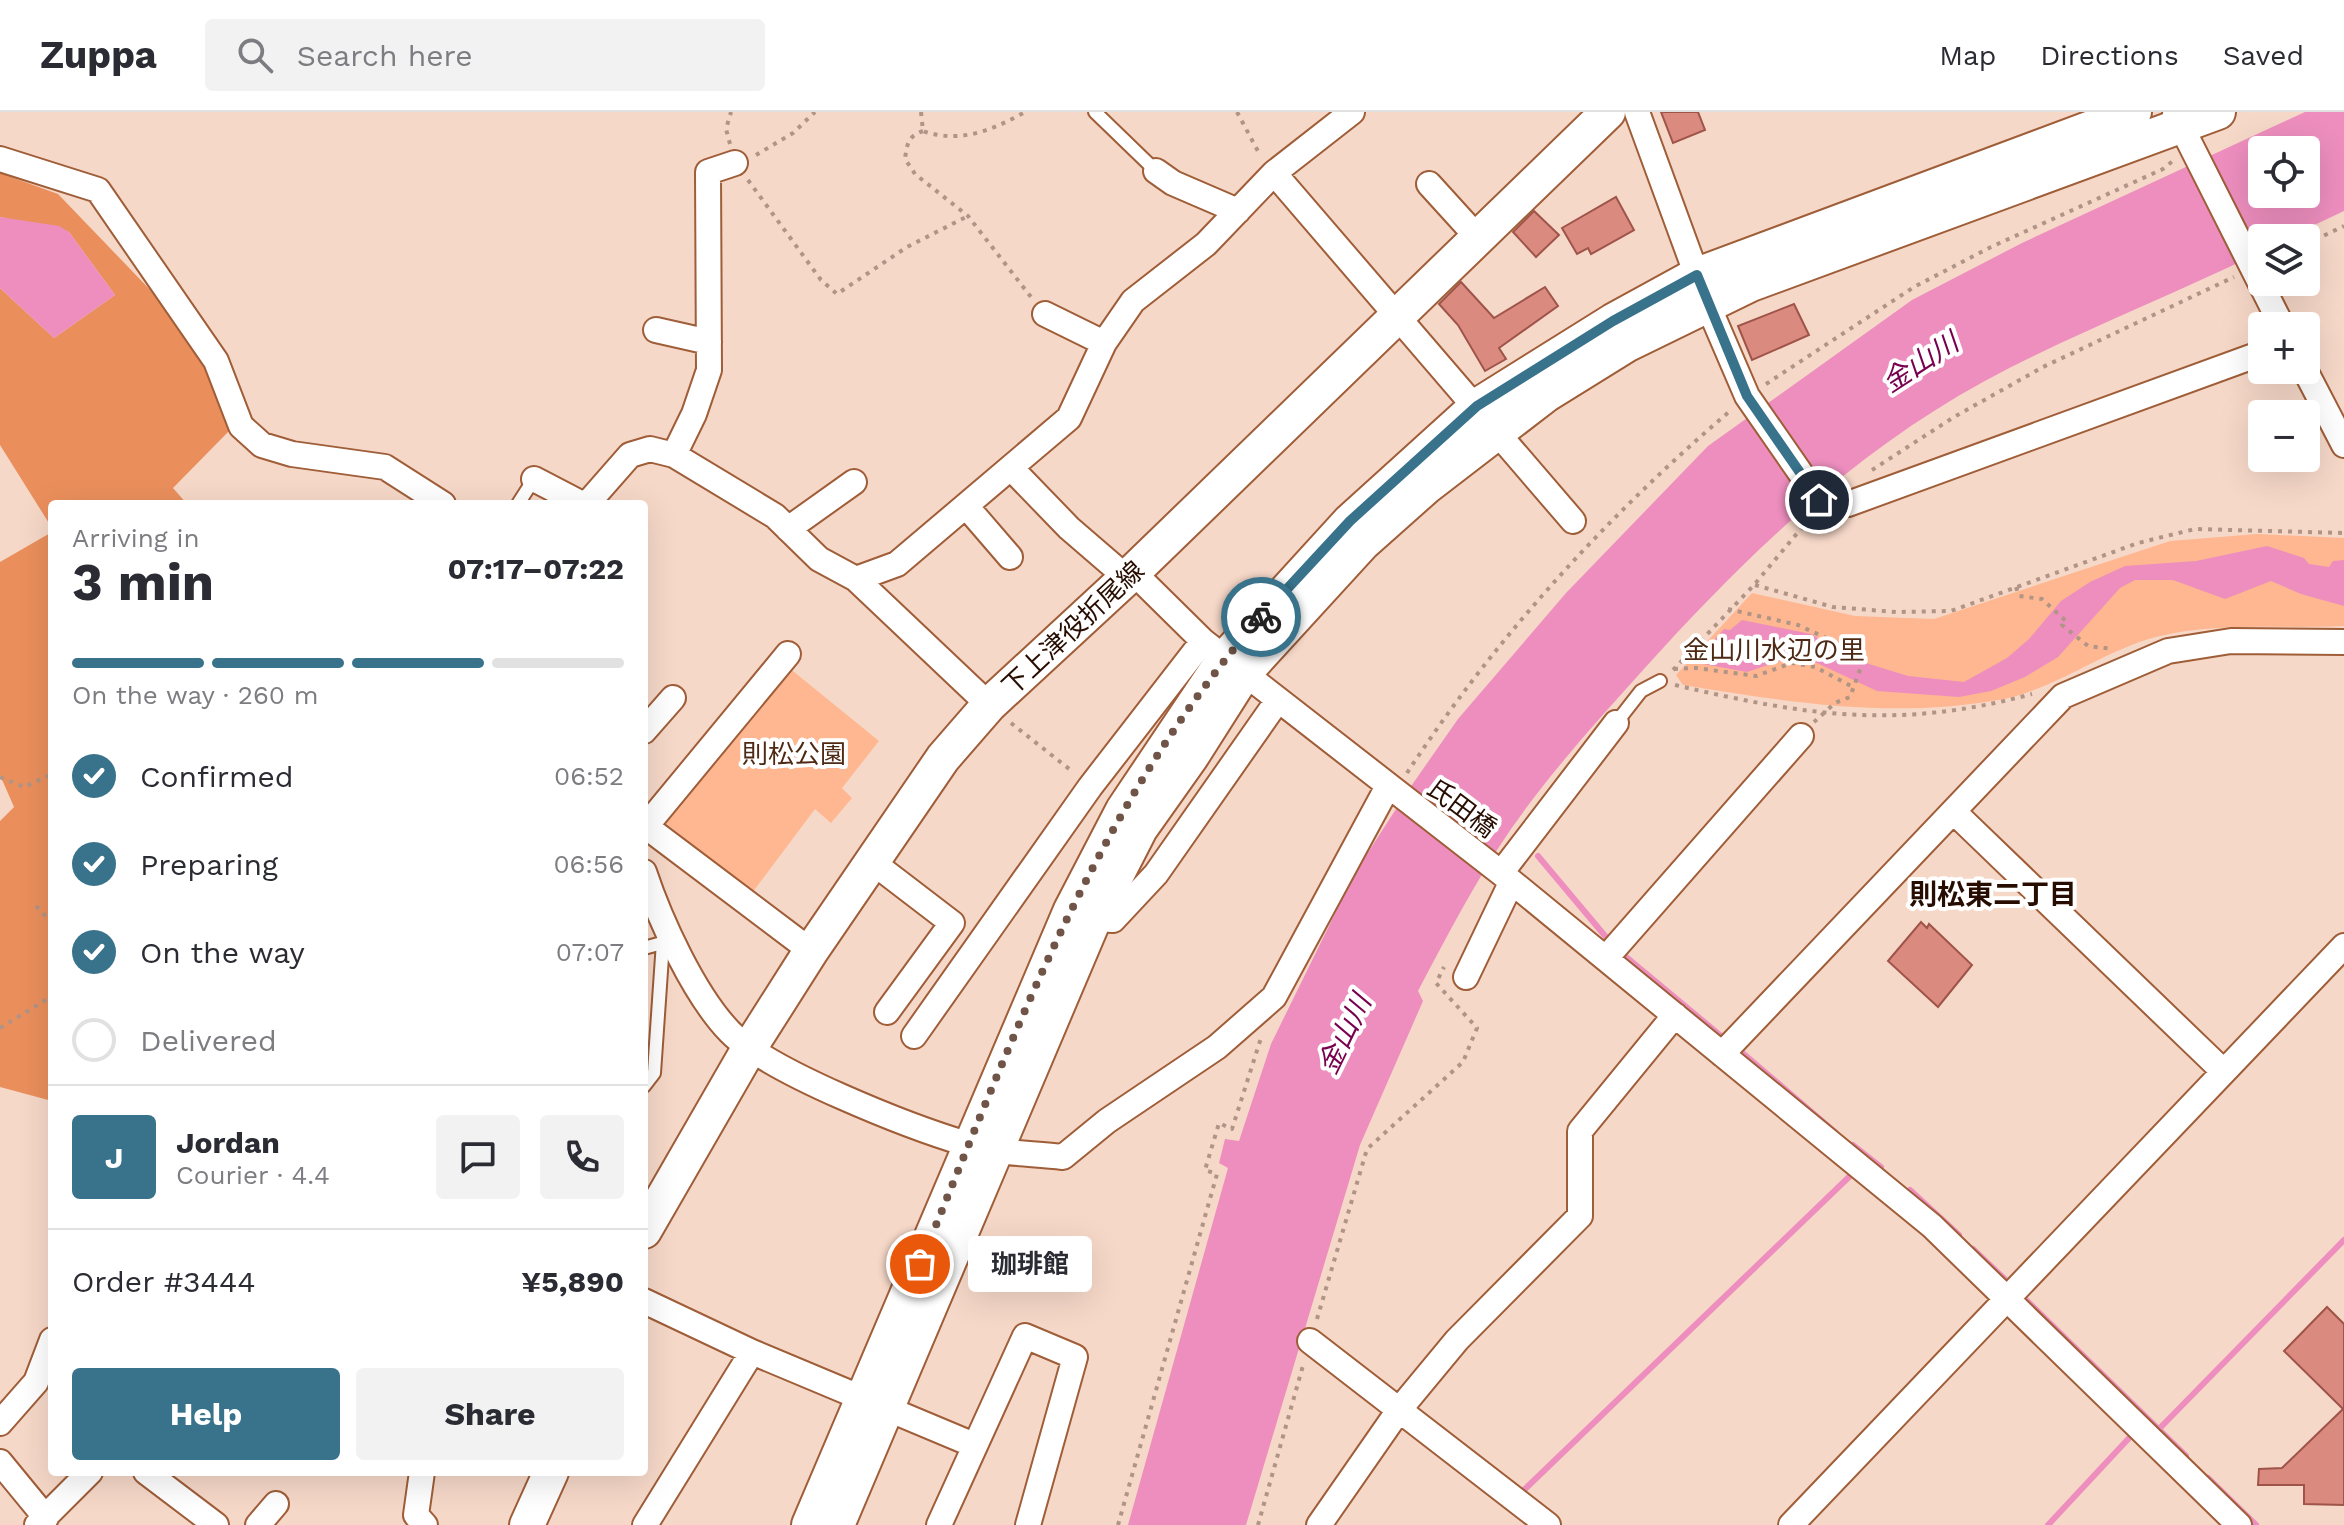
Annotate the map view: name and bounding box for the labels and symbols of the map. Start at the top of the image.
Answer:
water label: 金山川 [1876,324,1967,399]
pin [1785,466,1853,534]
street label: 下上津役折尾線 [996,555,1150,701]
courier [1221,577,1301,657]
park label: 金山川水辺の里 [1683,635,1865,665]
park label: 則松公園 [742,739,846,769]
street label: 氏田橋 [1422,773,1502,843]
district label: 則松東二丁目 [1909,878,2077,911]
water label: 金山川 [1311,987,1379,1079]
pin [886,1230,954,1298]
callout: 珈琲館 [968,1236,1092,1292]

